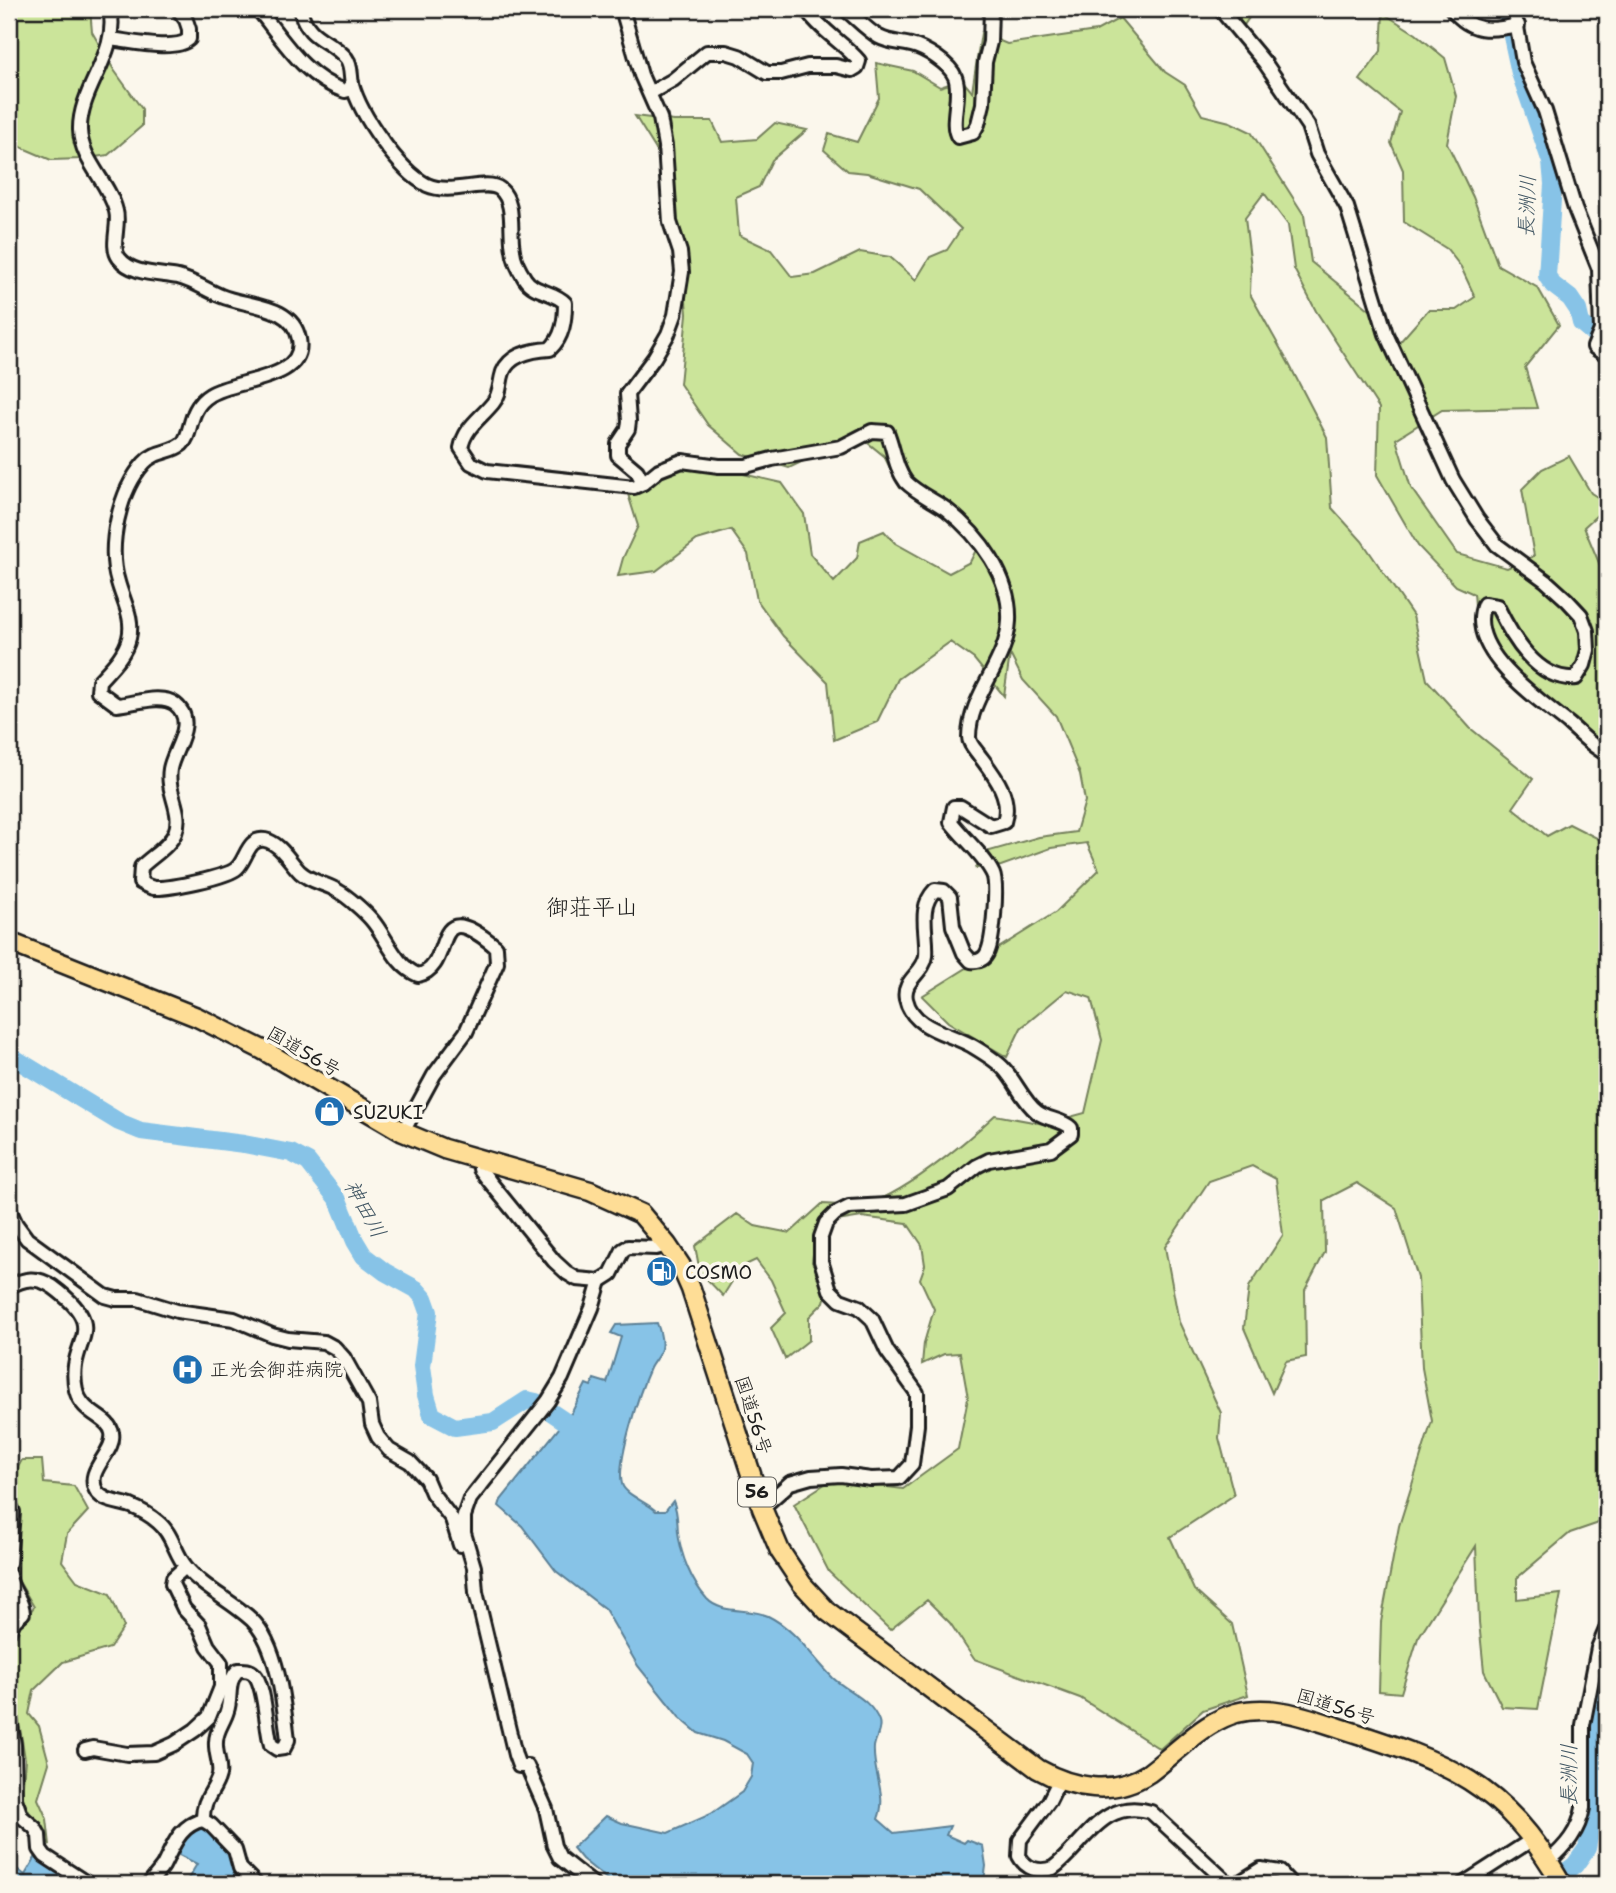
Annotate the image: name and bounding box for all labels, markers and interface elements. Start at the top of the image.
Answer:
water label: 長洲川 [1512,174,1542,238]
district label: 御荘平山 [546,892,638,922]
street label: 国道56号 [262,1020,345,1083]
shop icon: SUZUKI [313,1095,347,1129]
place label: SUZUKI [353,1100,423,1125]
water label: 神田川 [337,1175,393,1243]
fuel station icon: COSMO [645,1255,679,1289]
place label: COSMO [685,1260,752,1285]
hospital icon: 正光会御荘病院 [170,1352,204,1386]
place label: 正光会御荘病院 [210,1357,343,1382]
street label: 国道56号 [729,1372,778,1458]
road number: 56 [738,1478,776,1506]
street label: 国道56号 [1293,1683,1379,1730]
water label: 長洲川 [1555,1744,1583,1807]

